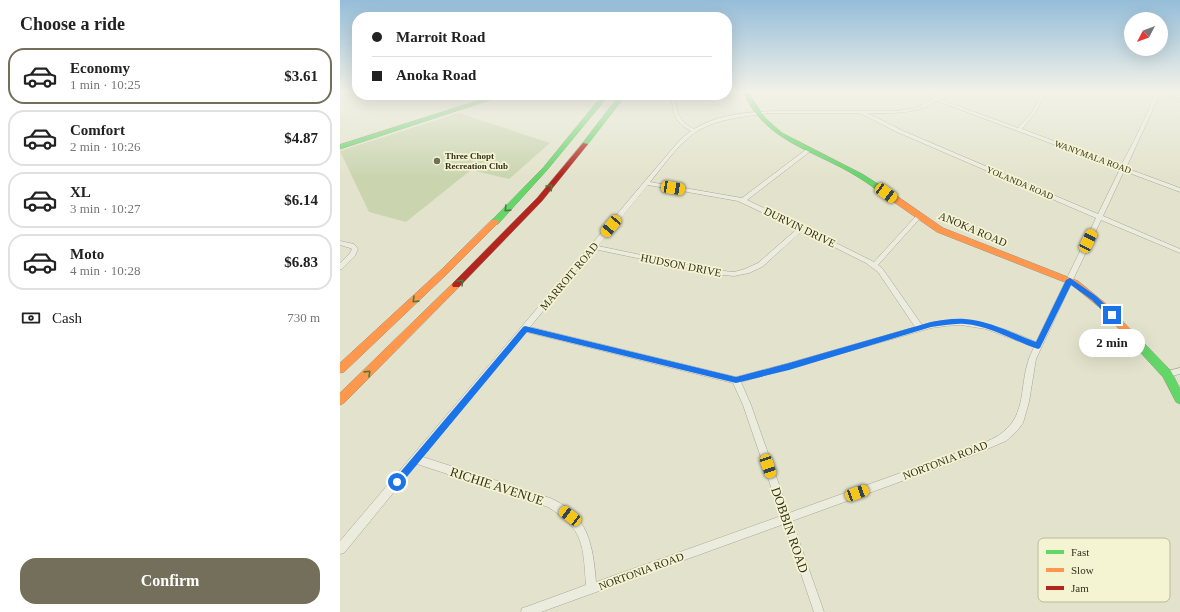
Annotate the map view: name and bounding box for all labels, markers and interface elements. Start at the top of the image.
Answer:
north arrow [1124,12,1168,56]
map controls [1124,12,1168,56]
text: Choose a ride [20,14,125,34]
text: Marroit Road [396,29,485,45]
icon: car [22,58,58,94]
text: Economy [70,60,130,76]
text: Anoka Road [396,67,476,83]
text: $3.61 [284,68,318,84]
text: 1 min · 10:25 [70,77,140,92]
icon: car [22,120,58,156]
text: Comfort [70,122,125,138]
text: $4.87 [284,130,318,146]
street label: WANYMALA ROAD [1053,138,1133,176]
text: 2 min · 10:26 [70,139,140,154]
place label: Three Chopt Recreation Club [445,151,508,171]
marker: Three Chopt Recreation Club [432,156,442,166]
street label: YOLANDA ROAD [985,164,1055,202]
car [660,180,686,196]
car [873,181,899,205]
icon: car [22,182,58,218]
text: XL [70,184,91,200]
one-way arrow [545,184,553,192]
text: $6.14 [284,192,318,208]
text: 3 min · 10:27 [70,201,140,216]
one-way arrow [504,204,512,212]
street label: DURVIN DRIVE [762,204,838,250]
street label: ANOKA ROAD [937,209,1009,249]
car [599,213,623,239]
car [1077,228,1099,254]
street label: MARROIT ROAD [537,240,601,312]
icon: car [22,244,58,280]
text: Moto [70,246,104,262]
street label: HUDSON DRIVE [640,251,723,279]
text: $6.83 [284,254,318,270]
text: 4 min · 10:28 [70,263,140,278]
one-way arrow [456,279,464,287]
one-way arrow [412,295,419,302]
route end [1103,306,1121,324]
icon: cash [20,307,42,329]
text: Cash [52,310,82,326]
text: 730 m [287,310,320,325]
callout: 2 min [1079,329,1145,357]
text: 2 min [1096,335,1128,350]
one-way arrow [363,370,371,378]
street label: NORTONIA ROAD [901,438,989,482]
car [758,453,778,479]
street label: RICHIE AVENUE [448,464,546,508]
route start [388,473,406,491]
car [844,483,870,503]
street label: DOBBIN ROAD [768,485,812,575]
car [557,504,583,528]
legend [1038,538,1170,602]
text: Fast [1071,546,1089,558]
street label: NORTONIA ROAD [597,550,685,592]
button: Confirm [20,558,320,604]
text: Slow [1071,564,1094,576]
text: Jam [1071,582,1089,594]

